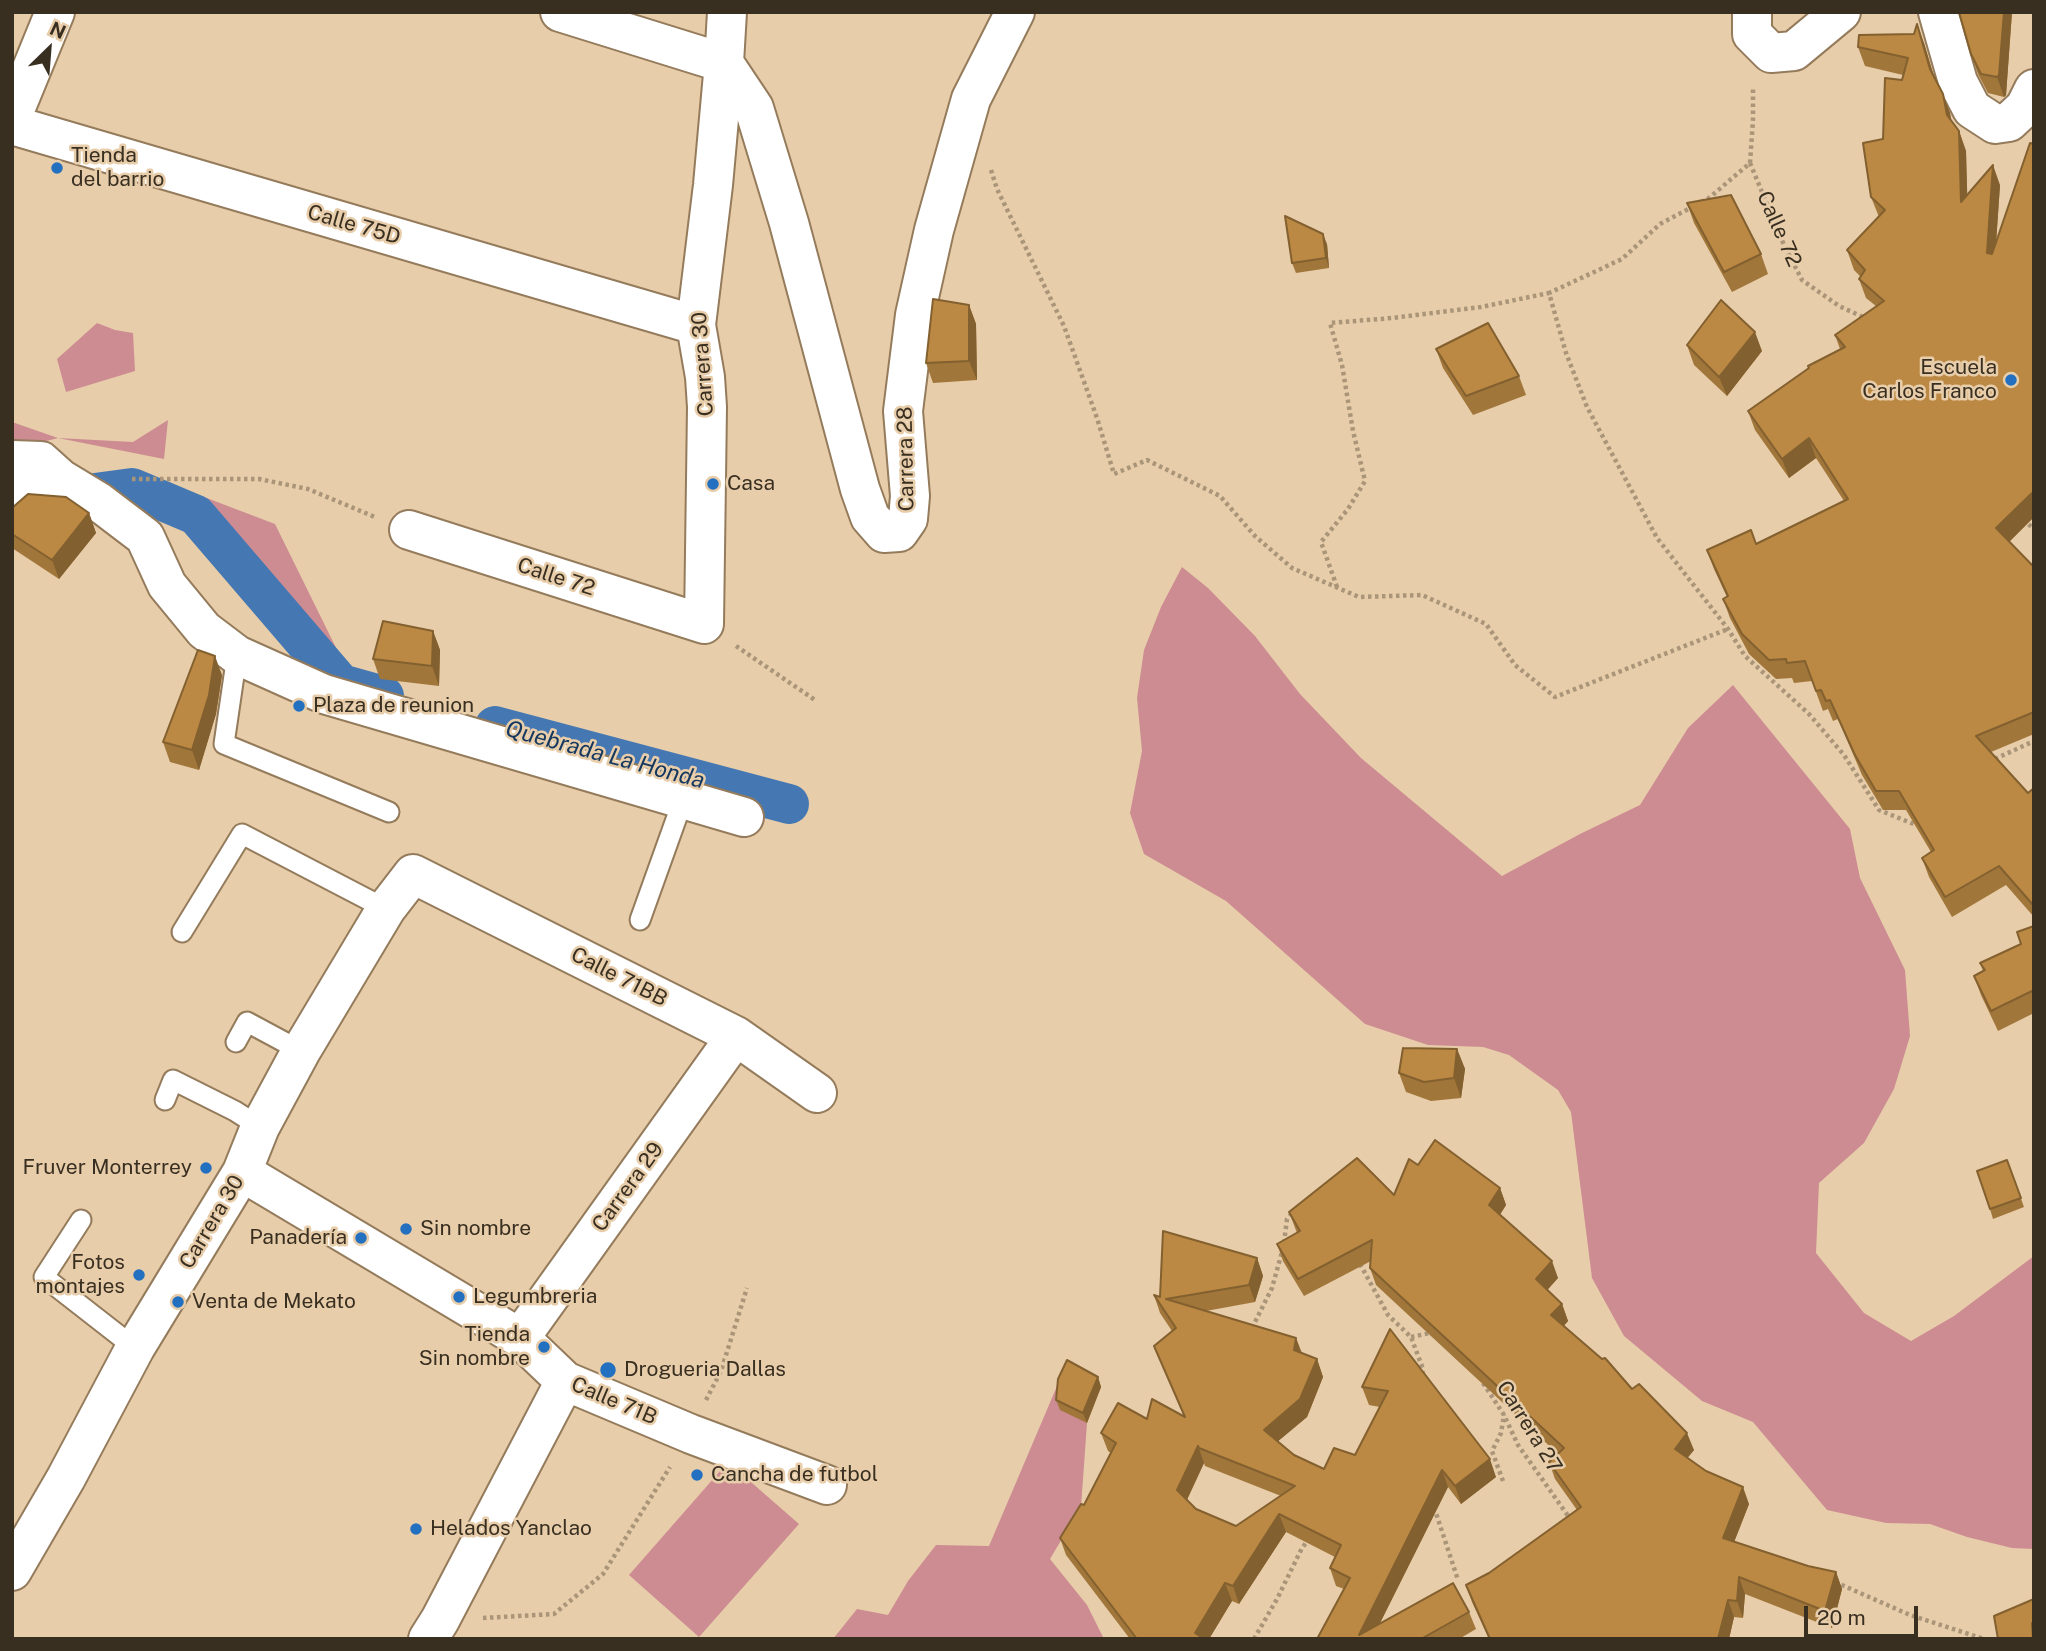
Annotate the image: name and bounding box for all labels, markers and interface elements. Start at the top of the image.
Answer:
north arrow [14,14,84,84]
text: N [46,17,69,43]
place label: Tienda del barrio [71,143,164,193]
marker: Tienda del barrio [49,160,65,176]
street label: Calle 72 [1751,187,1807,271]
street label: Calle 75D [305,200,403,250]
street label: Carrera 30 [687,311,719,417]
place label: Escuela Carlos Franco [1862,355,1997,405]
marker: Escuela Carlos Franco [2003,372,2019,388]
street label: Carrera 28 [892,406,920,512]
place label: Casa [727,471,775,497]
marker: Casa [705,476,721,492]
street label: Calle 72 [514,553,598,601]
place label: Plaza de reunion [313,693,474,719]
marker: Plaza de reunion [291,698,307,714]
water label: Quebrada La Honda [502,715,708,795]
street label: Calle 71BB [567,942,671,1012]
street label: Carrera 29 [587,1137,669,1237]
place label: Fruver Monterrey [23,1155,192,1181]
marker: Fruver Monterrey [198,1160,214,1176]
street label: Carrera 30 [174,1171,250,1273]
place label: Sin nombre [420,1216,531,1242]
marker: Sin nombre [398,1221,414,1237]
place label: Panadería [249,1225,347,1251]
marker: Panadería [353,1230,369,1246]
place label: Fotos montajes [36,1250,125,1300]
marker: Fotos montajes [131,1267,147,1283]
place label: Legumbreria [473,1284,597,1310]
place label: Venta de Mekato [192,1289,356,1315]
marker: Legumbreria [451,1289,467,1305]
marker: Venta de Mekato [170,1294,186,1310]
place label: Tienda Sin nombre [419,1322,530,1372]
marker: Tienda Sin nombre [536,1339,552,1355]
place label: Drogueria Dallas [624,1357,786,1383]
marker: Drogueria Dallas [598,1360,618,1380]
street label: Calle 71B [567,1372,661,1430]
street label: Carrera 27 [1491,1376,1567,1478]
place label: Cancha de futbol [711,1462,878,1488]
marker: Cancha de futbol [689,1467,705,1483]
place label: Helados Yanclao [430,1516,592,1542]
marker: Helados Yanclao [408,1521,424,1537]
scale bar [1808,1592,1922,1636]
text: 20 m [1817,1605,1866,1630]

